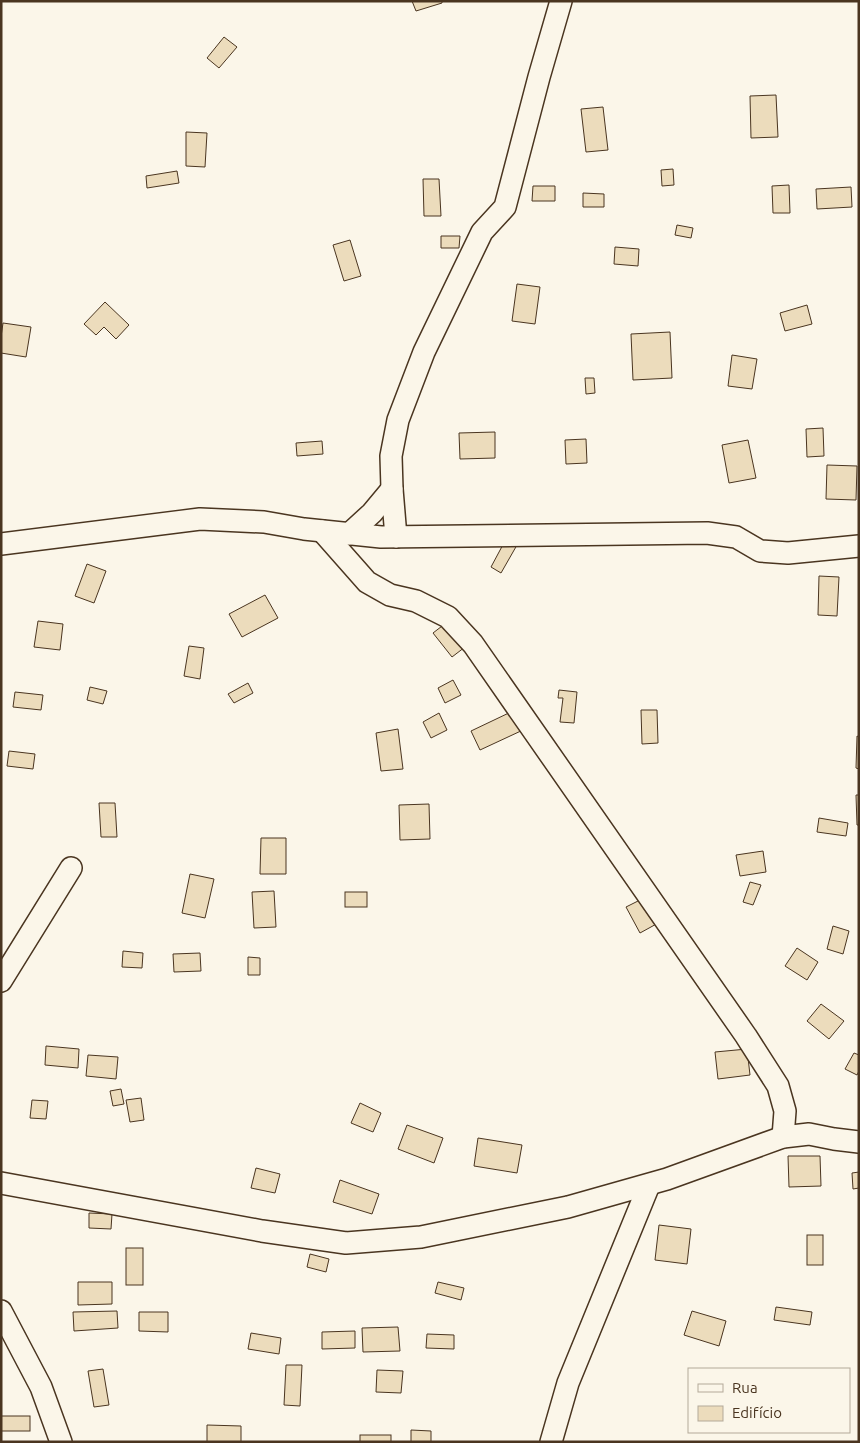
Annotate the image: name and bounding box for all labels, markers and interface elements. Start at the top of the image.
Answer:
legend [688,1368,850,1433]
text: Rua [732,1379,758,1396]
text: Edifício [732,1404,782,1421]

